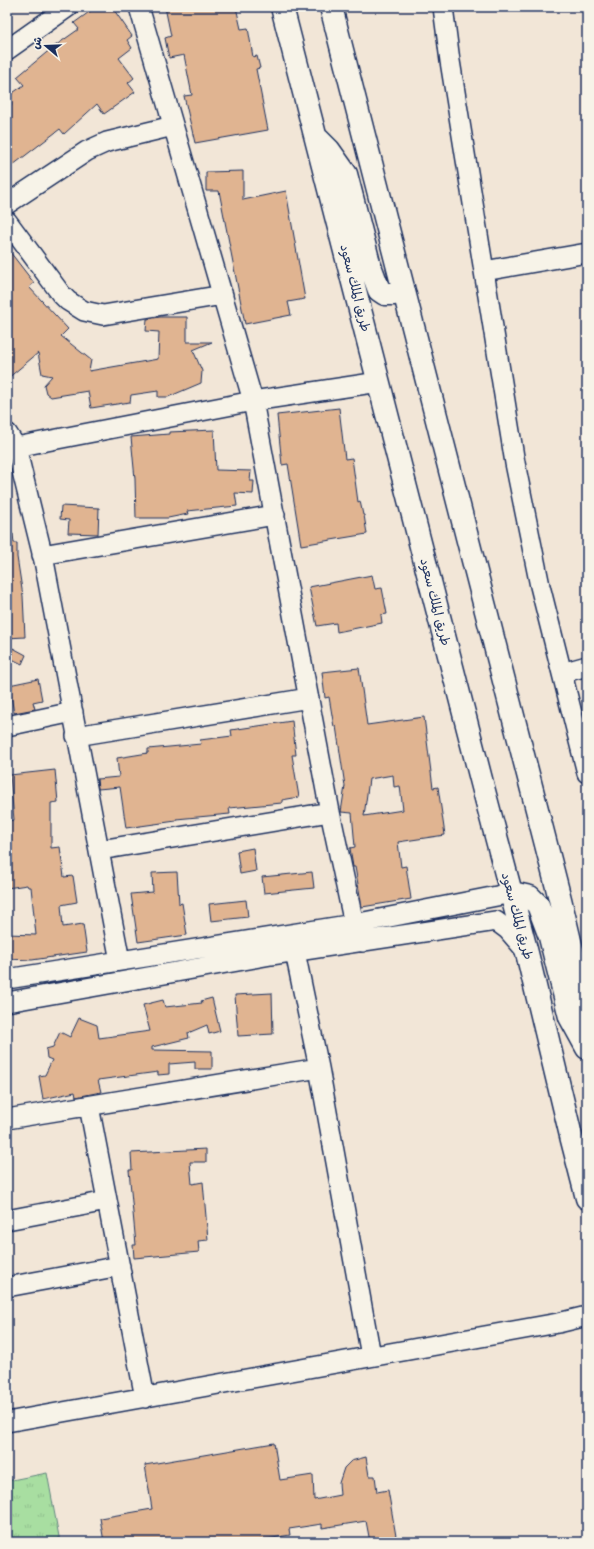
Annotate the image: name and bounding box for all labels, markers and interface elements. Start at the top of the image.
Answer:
north arrow [26,26,66,66]
text: ش [29,35,45,51]
street label: طريق الملك سعود [336,242,374,334]
street label: طريق الملك سعود [416,556,454,648]
street label: طريق الملك سعود [498,871,536,961]

